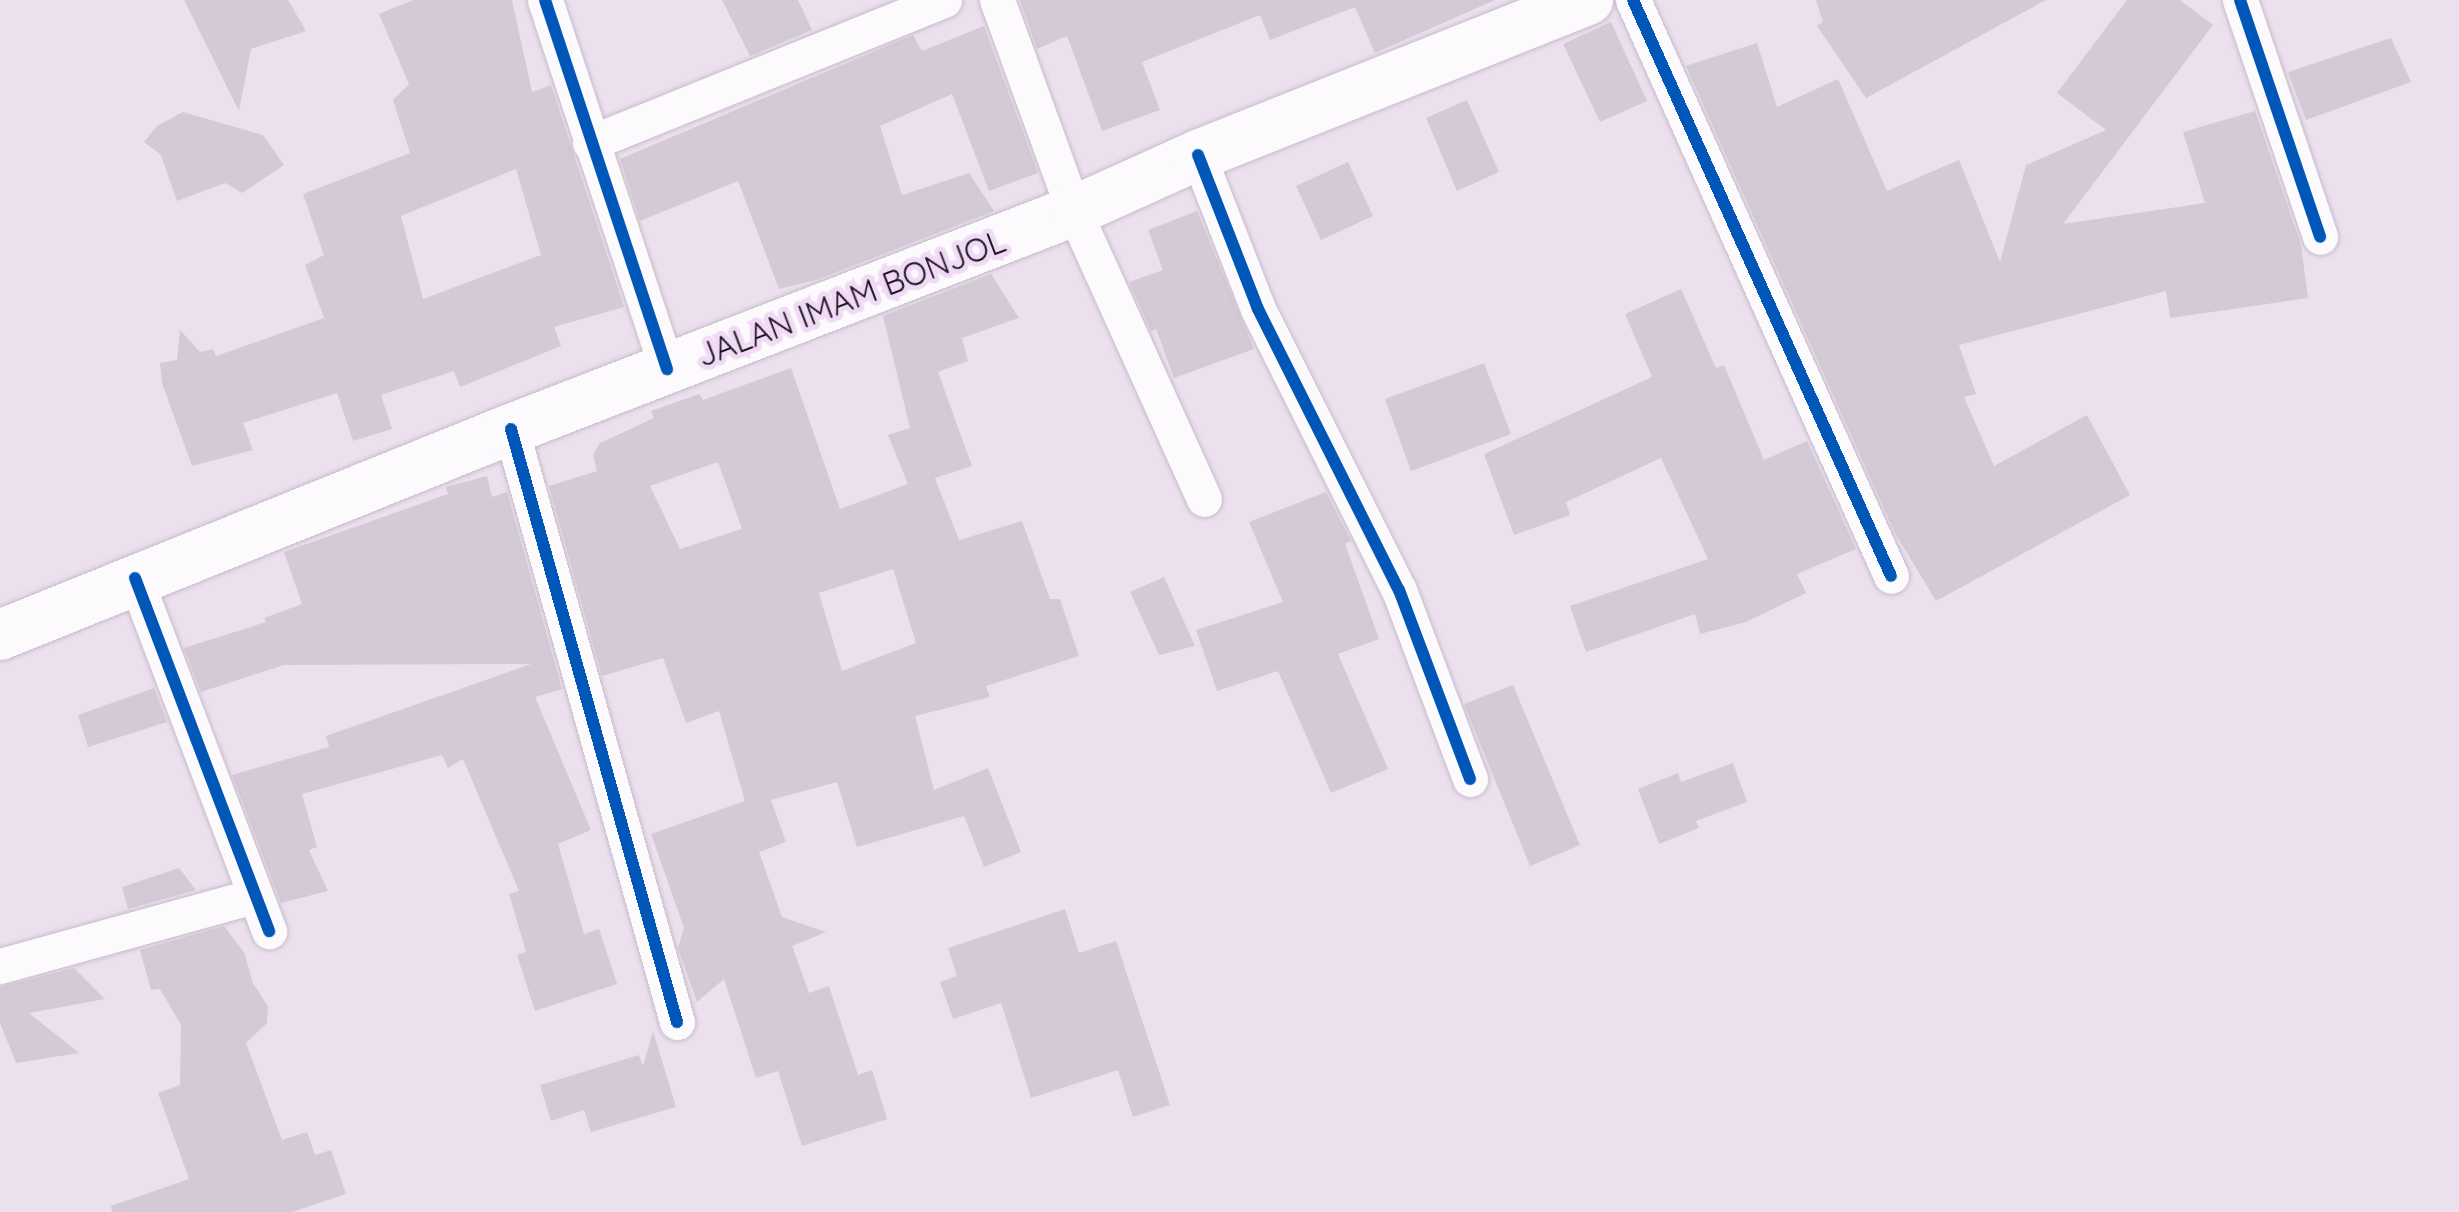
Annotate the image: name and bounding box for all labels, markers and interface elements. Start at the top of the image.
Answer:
street label: JALAN IMAM BONJOL [691,221,1011,375]

